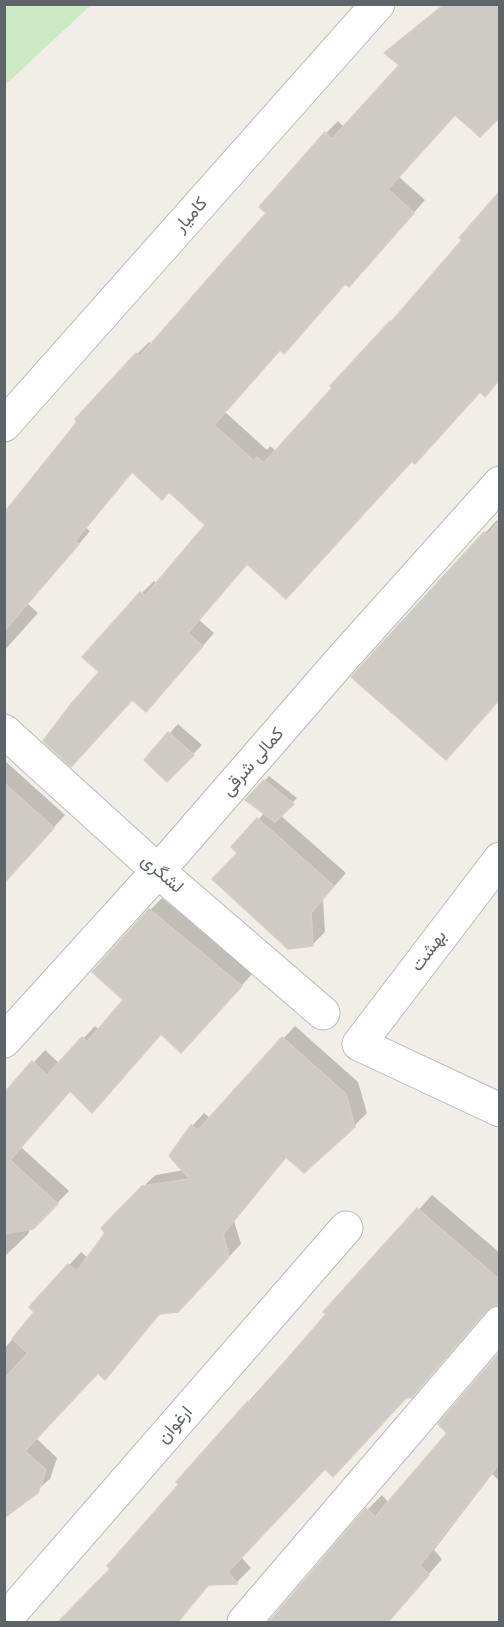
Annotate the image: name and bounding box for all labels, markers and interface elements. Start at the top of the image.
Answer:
street label: کامیار [170,193,212,237]
street label: کمالی شرقی [217,723,289,801]
street label: لشگری [136,850,188,898]
street label: بهشت [406,926,452,976]
street label: ارغوان [153,1402,197,1448]

